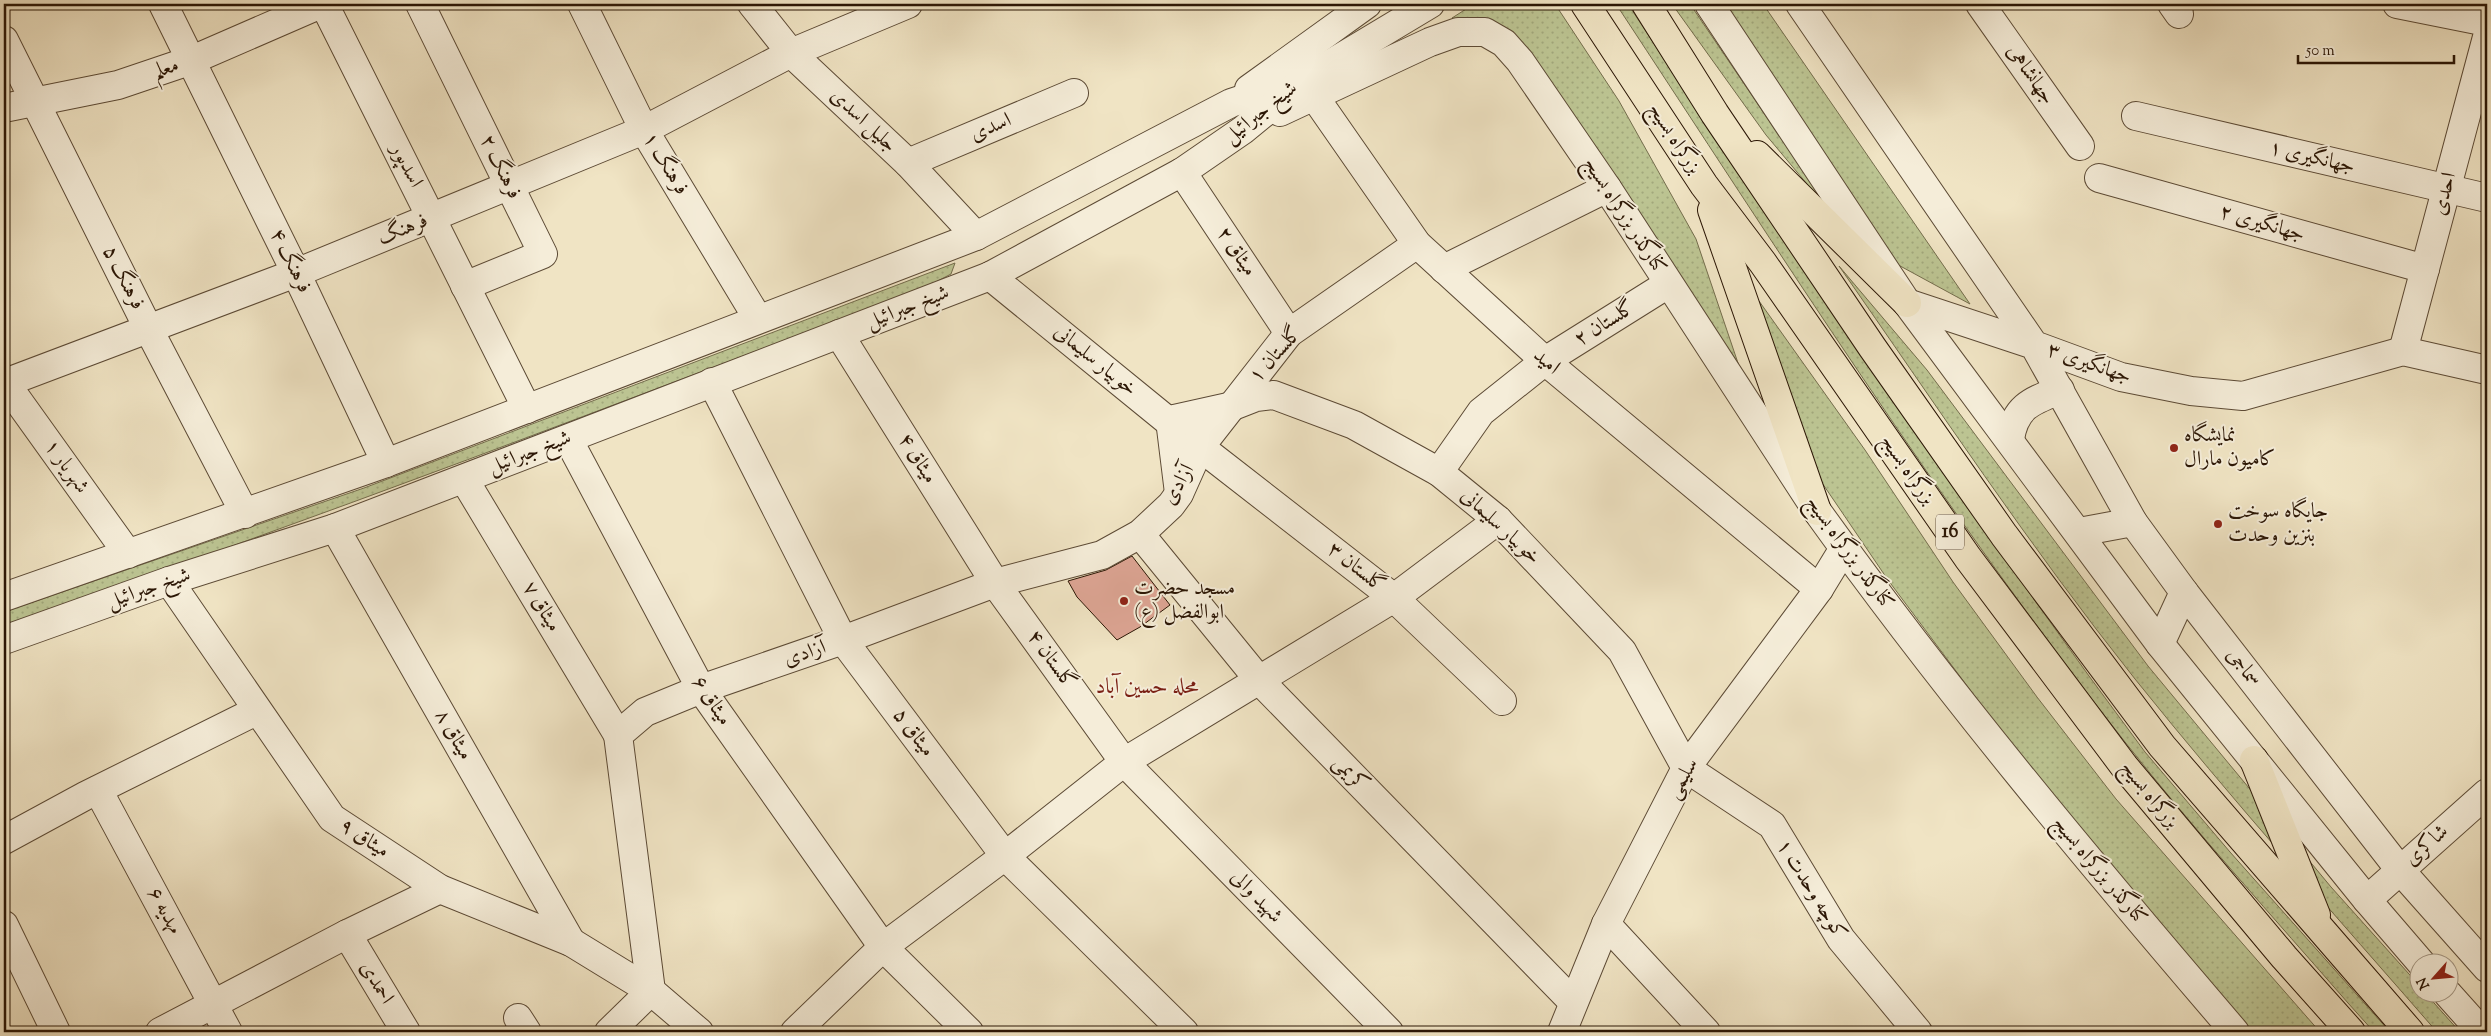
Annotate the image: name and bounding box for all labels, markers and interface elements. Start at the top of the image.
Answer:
scale bar [2298,32,2455,64]
street label: جهانشاهی [1998,39,2062,111]
text: 50 m [2305,41,2335,62]
street label: معلم [149,51,184,91]
street label: شیخ جبرائیل [1217,74,1306,153]
street label: جلیل اسدی [823,82,903,160]
street label: بزرگراه بسیج [1638,97,1709,182]
street label: اسدی [966,106,1016,150]
street label: فرهنگ ۱ [634,127,696,201]
street label: فرهنگ ۲ [471,130,529,204]
street label: جهانگیری ۱ [2266,134,2358,182]
street label: اسدپور [381,137,430,193]
street label: کنارگذر بزرگراه بسیج [1573,150,1675,282]
street label: احدی [2425,169,2465,219]
street label: جهانگیری ۲ [2216,198,2308,250]
street label: فرهنگ [373,206,433,254]
street label: میثاق ۲ [1208,221,1264,283]
street label: فرهنگ ۴ [261,224,319,298]
street label: فرهنگ ۵ [94,241,152,315]
street label: شیخ جبرائیل [862,278,955,339]
street label: گلستان ۲ [1569,294,1641,354]
street label: خوبیار سلیمانی [1047,318,1143,404]
street label: گلستان ۱ [1242,320,1310,390]
street label: جهانگیری ۳ [2043,336,2135,392]
street label: امید [1526,342,1566,382]
place label: نمایشگاه کامیون مارال [2184,421,2276,475]
street label: شیخ جبرائیل [484,423,577,484]
street label: میثاق ۴ [890,428,944,490]
street label: بزرگراه بسیج [1870,428,1943,513]
street label: شهریار ۱ [36,434,96,500]
marker: نمایشگاه کامیون مارال [2168,442,2180,454]
street label: آزادی [1155,457,1204,511]
street label: خوبیار سلیمانی [1453,482,1547,572]
street label: کنارگذر بزرگراه بسیج [1796,489,1902,617]
place label: جایگاه سوخت بنزین وحدت [2228,497,2328,551]
road number: 16 [1936,514,1964,550]
marker: جایگاه سوخت بنزین وحدت [2212,518,2224,530]
street label: گلستان ۳ [1320,536,1392,600]
street label: شیخ جبرائیل [103,561,196,619]
place label: مسجد حضرت ابوالفضل (ع) [1134,574,1235,629]
street label: میثاق ۷ [514,576,568,638]
marker: مسجد حضرت ابوالفضل (ع) [1118,595,1130,607]
street label: گلستان ۴ [1019,624,1083,696]
street label: آزادی [780,632,833,675]
street label: سماجی [2218,642,2268,694]
street label: میثاق ۶ [684,670,738,732]
district label: محله حسین آباد [1095,672,1199,704]
street label: میثاق ۵ [885,702,941,764]
street label: میثاق ۸ [426,704,480,766]
street label: کریمی [1325,749,1375,799]
street label: سلیمی [1659,753,1707,805]
street label: بزرگراه بسیج [2111,754,2187,837]
street label: کنارگذر بزرگراه بسیج [2043,809,2155,933]
street label: میثاق ۹ [333,812,395,866]
street label: شاکری [2398,818,2456,874]
street label: کوچه وحدت ۱ [1768,834,1854,946]
street label: شهید والی [1223,863,1289,931]
street label: مهدیه ۶ [139,882,189,940]
north arrow [2408,954,2458,1004]
street label: احمدی [351,956,401,1010]
text: N [2413,973,2436,993]

